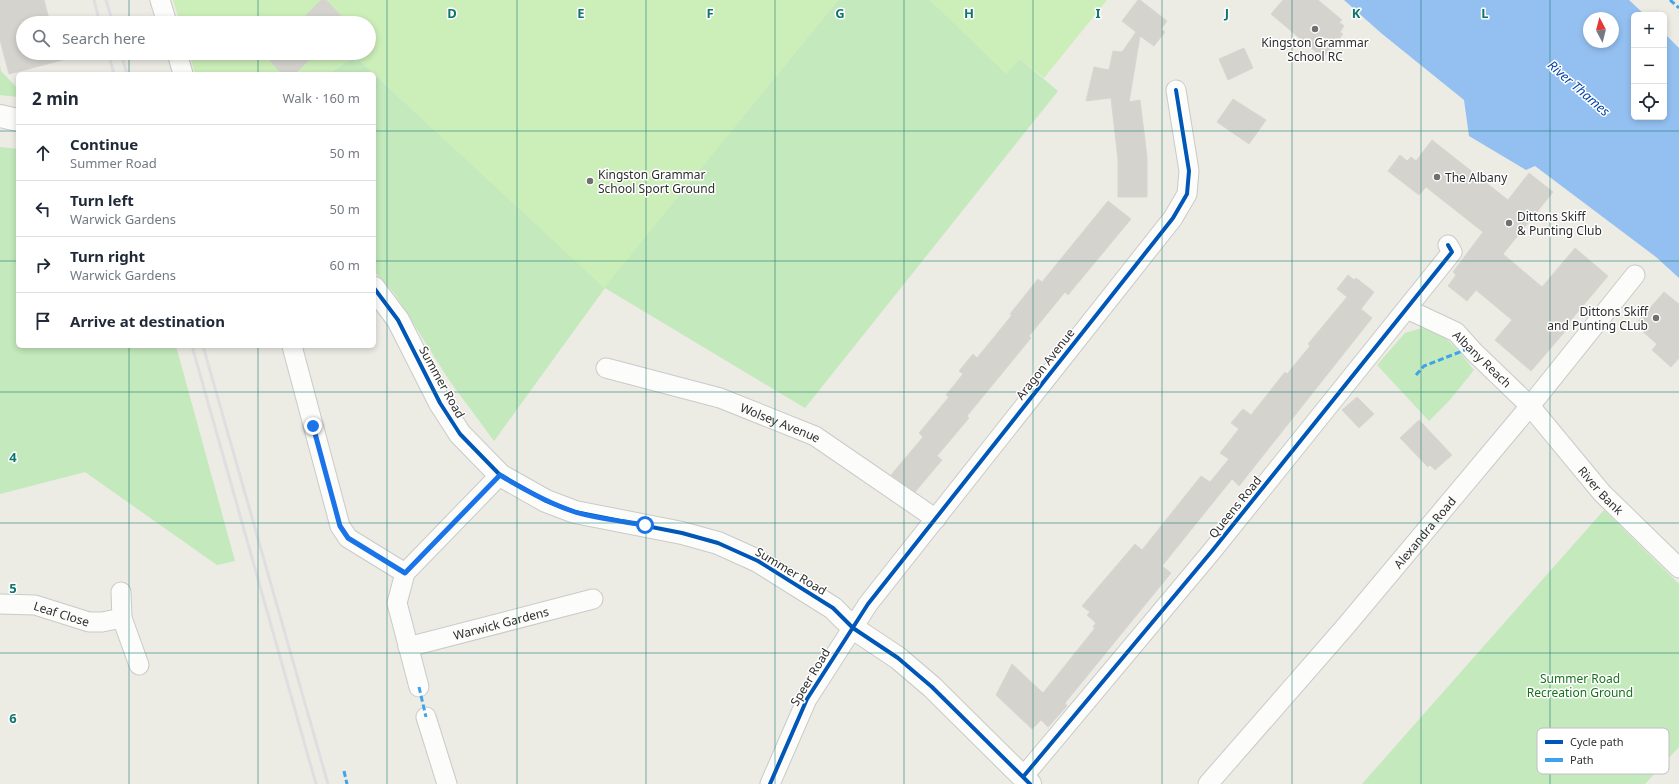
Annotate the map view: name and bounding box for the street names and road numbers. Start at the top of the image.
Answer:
street label: Aragon Avenue [1012,325,1078,403]
street label: Albany Reach [1449,327,1515,391]
street label: Summer Road [415,343,469,421]
street label: Wolsey Avenue [738,399,824,446]
street label: River Bank [1575,462,1628,518]
street label: Queens Road [1205,472,1265,542]
street label: Alexandra Road [1389,493,1459,572]
street label: Summer Road [752,543,830,599]
street label: Leaf Close [32,597,92,630]
street label: Warwick Gardens [451,602,551,643]
street label: Speer Road [786,645,834,709]

